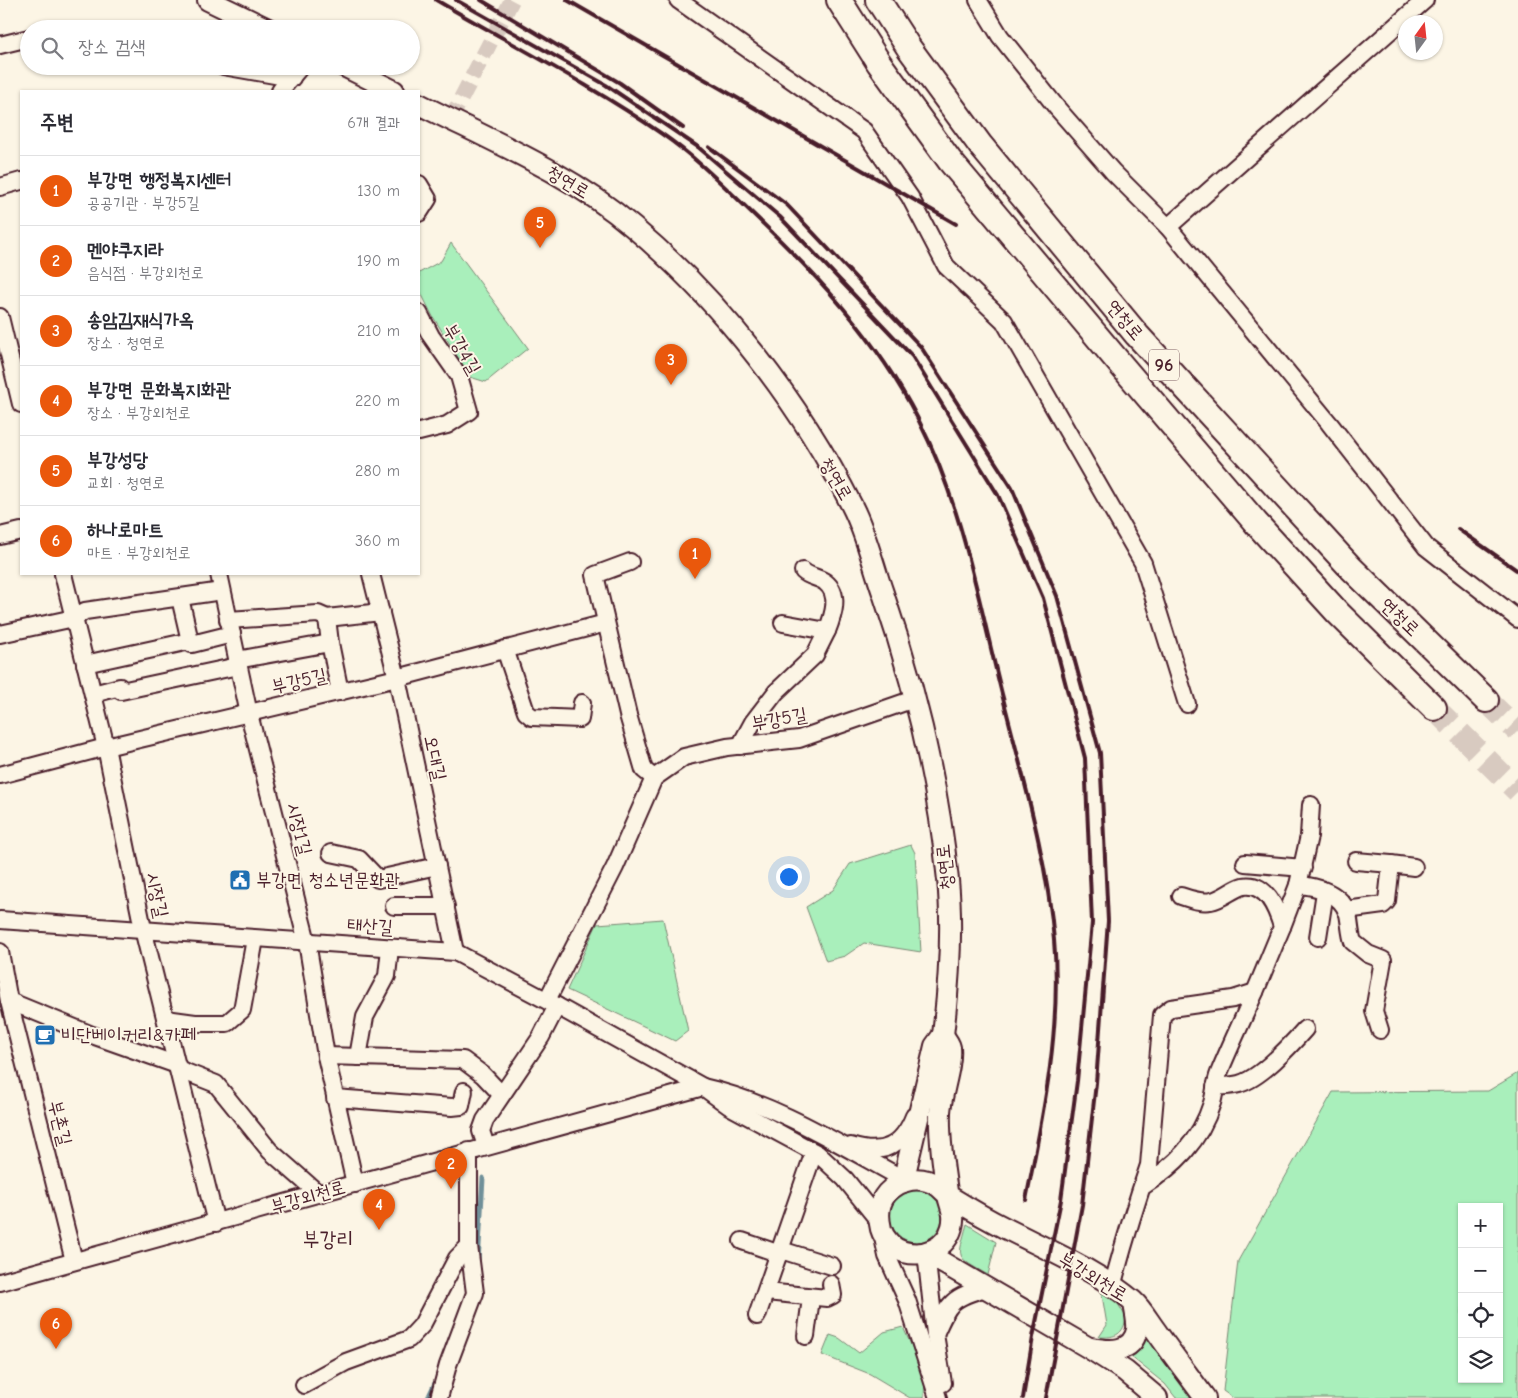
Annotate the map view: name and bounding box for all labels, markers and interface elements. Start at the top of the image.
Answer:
north arrow [1398,15,1443,60]
search box [20,20,420,75]
icon: search [38,34,66,62]
text: 장소 검색 [78,36,146,58]
text: 주변 [40,110,74,134]
text: 6개 결과 [347,114,400,132]
street label: 청연로 [543,161,593,203]
text: 부강면 행정복지센터 [87,169,231,191]
text: 1 [53,182,59,200]
text: 130 m [357,182,400,200]
text: 공공기관 · 부강5길 [87,194,199,212]
pin: 5 [524,207,556,248]
text: 멘야쿠지라 [87,239,163,261]
text: 2 [52,252,60,270]
text: 190 m [357,252,400,270]
text: 음식점 · 부강외천로 [87,264,204,282]
street label: 연청로 [1102,295,1148,345]
text: 송암김재식가옥 [87,309,194,331]
street label: 부강4길 [439,320,485,378]
text: 3 [52,322,60,340]
text: 210 m [357,322,400,340]
text: 장소 · 청연로 [87,334,165,352]
pin: 3 [655,344,687,385]
road number: 96 [1149,350,1179,380]
text: 부강면 문화복지화관 [87,379,231,401]
text: 4 [52,392,60,410]
text: 220 m [355,392,400,410]
text: 장소 · 부강외천로 [87,404,191,422]
text: 부강성당 [87,449,148,471]
street label: 청연로 [815,454,857,504]
text: 5 [52,462,60,480]
text: 280 m [355,462,400,480]
text: 교회 · 청연로 [87,474,165,492]
text: 하나로마트 [87,519,163,541]
text: 6 [52,532,60,550]
text: 360 m [355,532,400,550]
pin: 1 [679,538,711,579]
text: 마트 · 부강외천로 [87,544,191,562]
street label: 연청로 [1376,593,1424,641]
street label: 부강5길 [269,664,329,698]
street label: 부강5길 [749,703,809,735]
street label: 오대길 [419,733,451,783]
street label: 시장1길 [282,800,316,858]
street label: 청연로 [932,843,958,891]
your location [776,864,802,890]
public building icon: 부강면 청소년문화관 [228,868,252,892]
place label: 부강면 청소년문화관 [256,869,400,891]
street label: 시장길 [141,870,173,920]
street label: 태산길 [346,913,394,939]
cafe icon: 비단베이커리&카페 [33,1023,57,1047]
place label: 비단베이커리&카페 [61,1024,196,1046]
street label: 부촌길 [44,1098,76,1148]
pin: 2 [435,1148,467,1189]
street label: 부강외천로 [268,1176,348,1218]
pin: 4 [363,1189,395,1230]
map controls [1458,1203,1503,1383]
button: + [1458,1203,1503,1248]
district label: 부강리 [303,1227,353,1251]
street label: 부강외천로 [1055,1248,1131,1306]
button: − [1458,1248,1503,1293]
button: locate [1458,1293,1503,1338]
pin: 6 [40,1308,72,1349]
button: layers [1458,1338,1503,1383]

